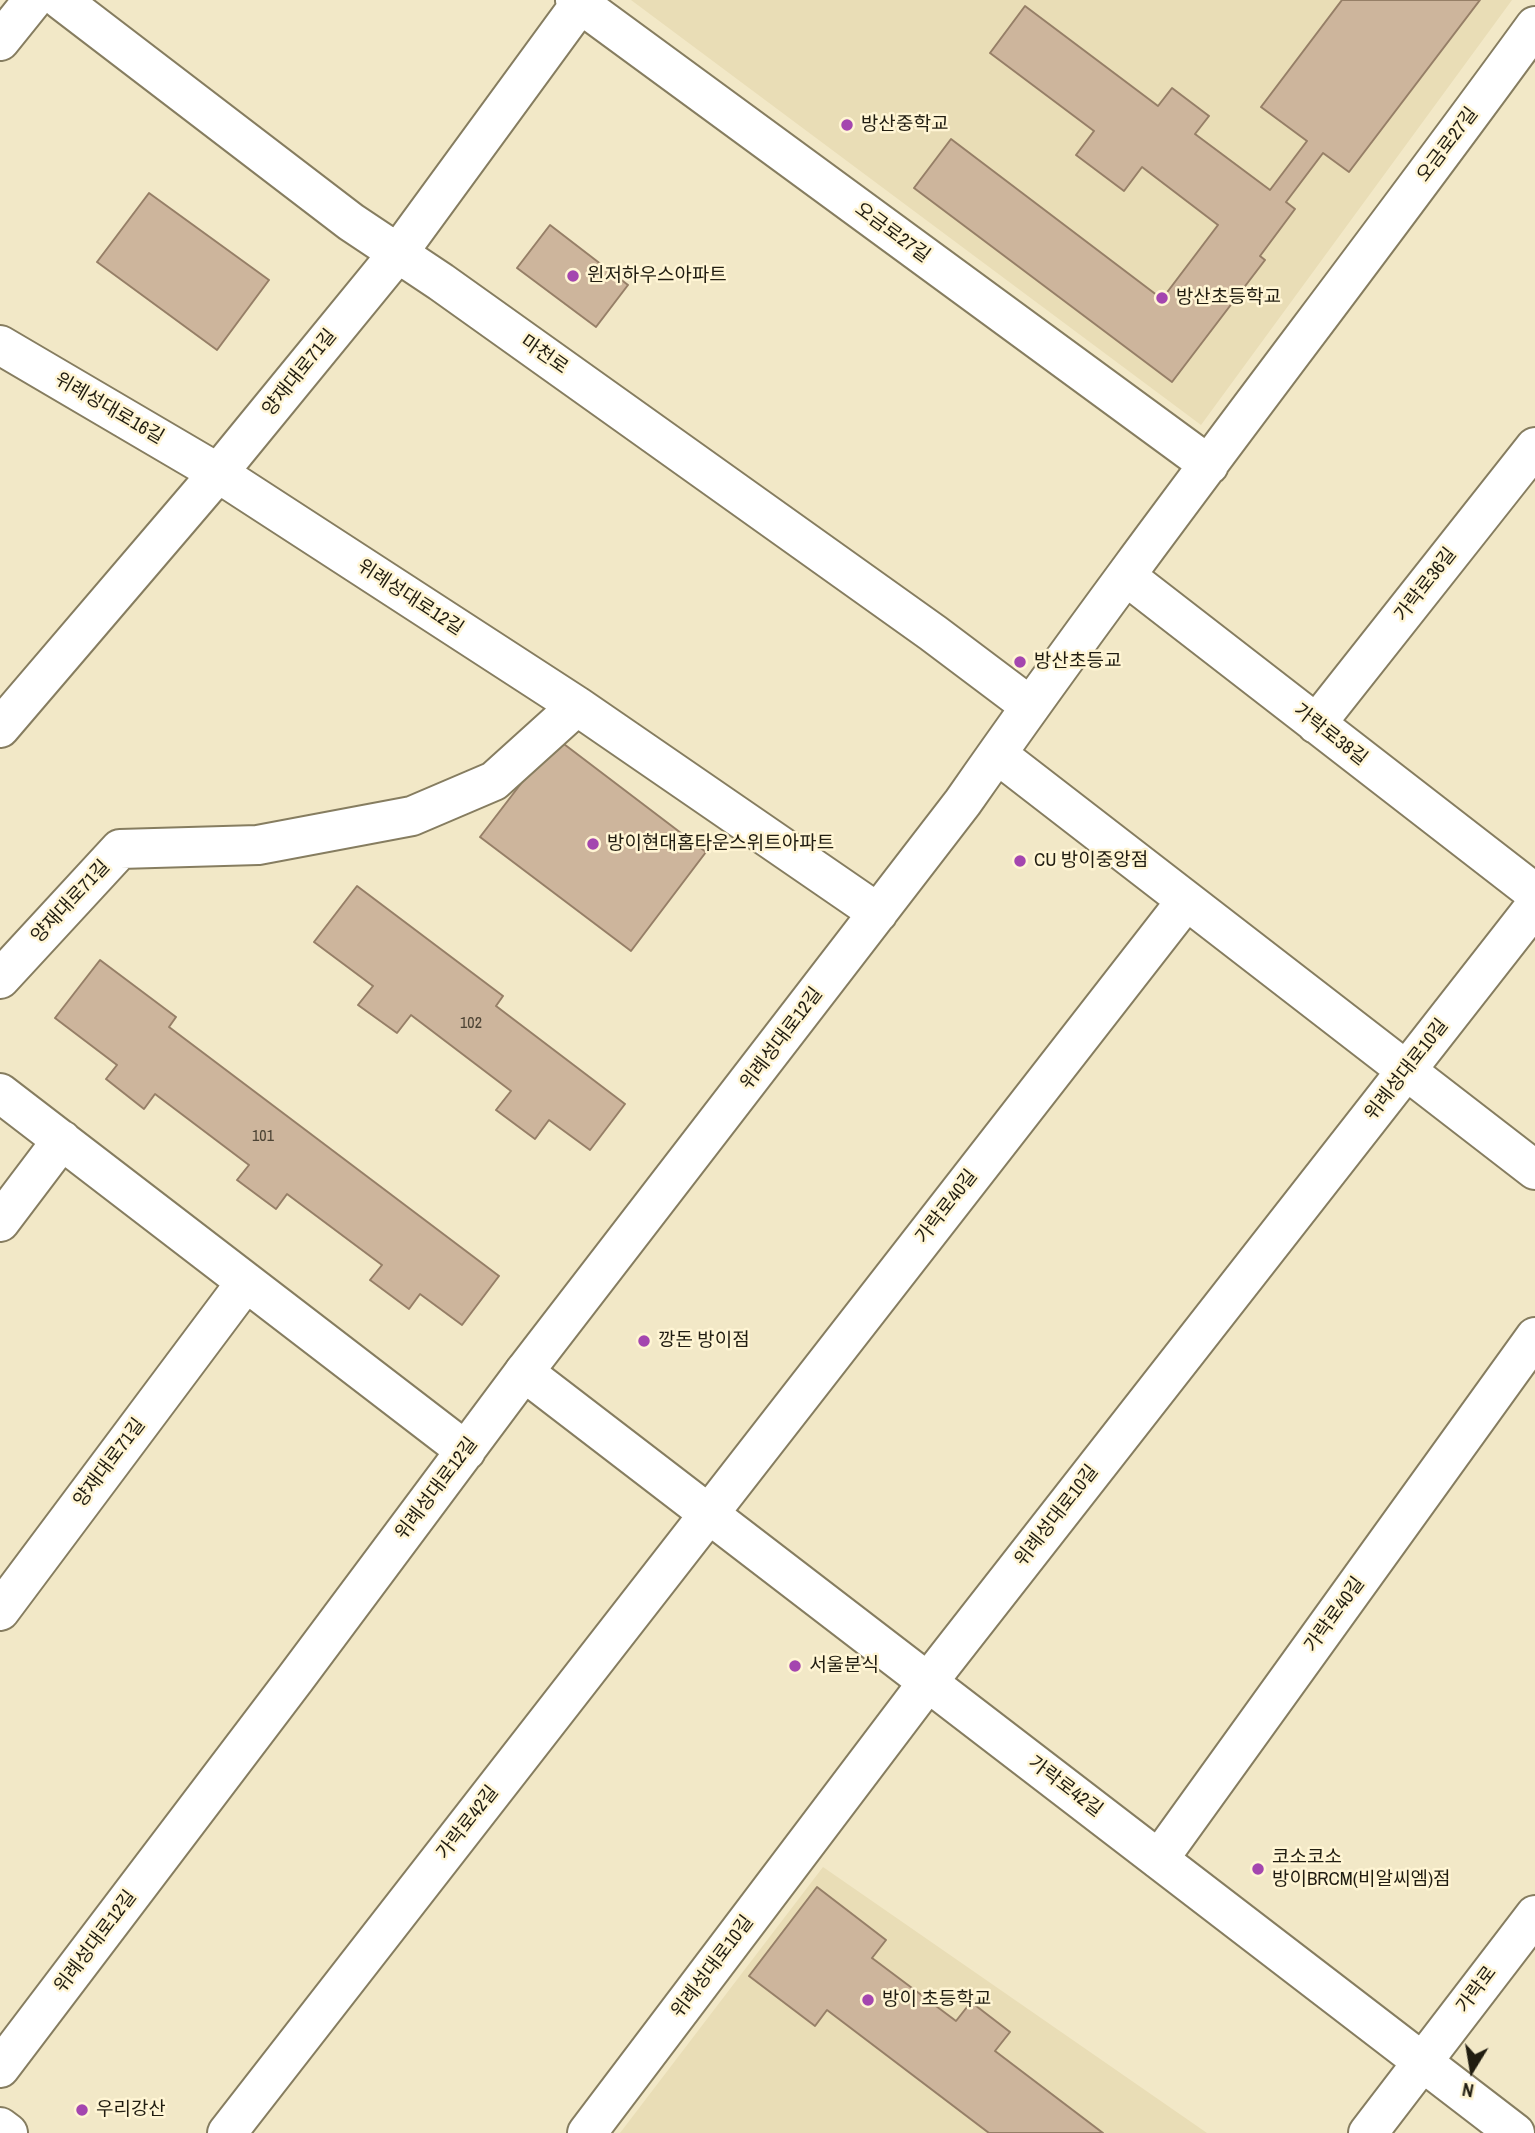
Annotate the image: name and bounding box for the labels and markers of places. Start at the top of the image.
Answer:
place label: 방산중학교 [861,114,948,136]
marker: 방산중학교 [839,117,855,133]
place label: 윈저하우스아파트 [587,265,727,287]
marker: 윈저하우스아파트 [565,268,581,284]
place label: 방산초등학교 [1176,287,1281,309]
marker: 방산초등학교 [1154,290,1170,306]
place label: 방산초등교 [1034,651,1121,673]
marker: 방산초등교 [1012,654,1028,670]
place label: 방이현대홈타운스위트아파트 [607,833,834,855]
marker: 방이현대홈타운스위트아파트 [585,836,601,852]
place label: CU 방이중앙점 [1034,850,1148,872]
marker: CU 방이중앙점 [1012,853,1028,869]
place label: 깡돈 방이점 [658,1330,750,1352]
marker: 깡돈 방이점 [636,1333,652,1349]
place label: 서울분식 [809,1655,879,1677]
marker: 서울분식 [787,1658,803,1674]
place label: 코소코소 방이BRCM(비알씨엠)점 [1272,1847,1451,1891]
marker: 코소코소 방이BRCM(비알씨엠)점 [1250,1861,1266,1877]
place label: 방이 초등학교 [882,1989,991,2011]
marker: 방이 초등학교 [860,1992,876,2008]
place label: 우리강산 [96,2099,166,2121]
marker: 우리강산 [74,2102,90,2118]

